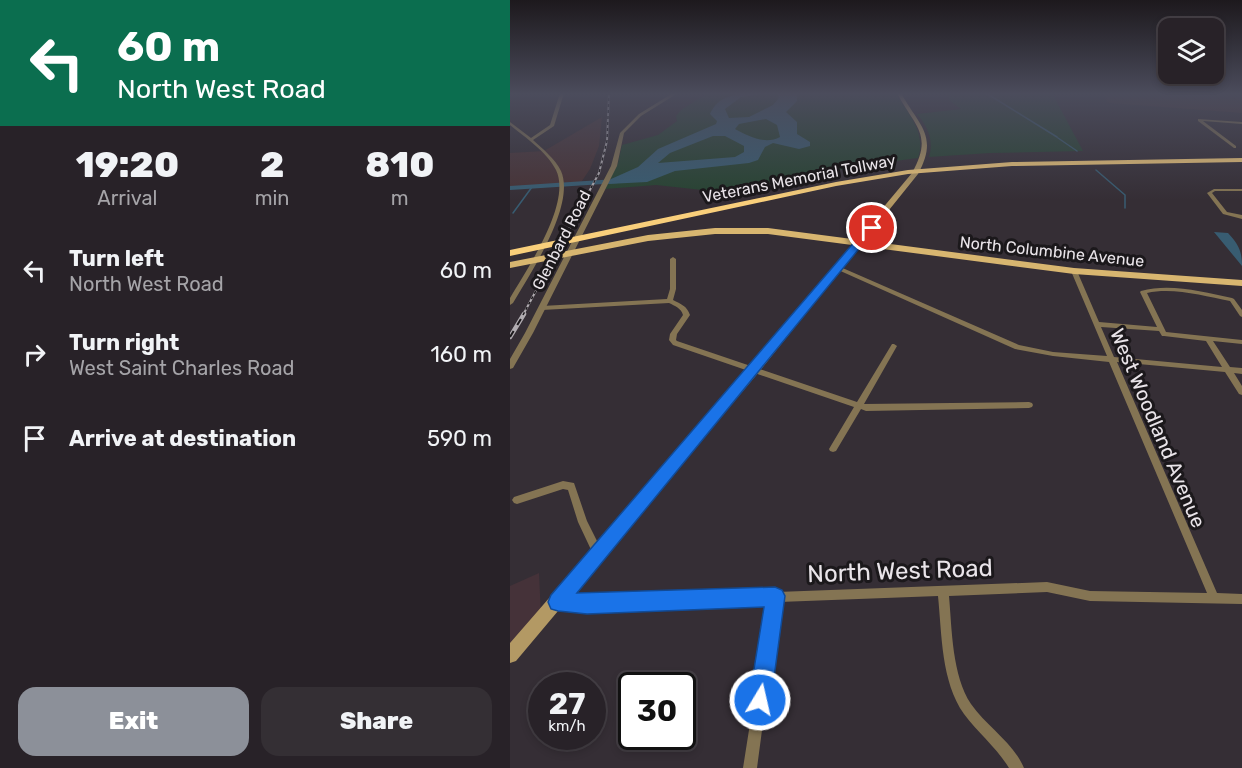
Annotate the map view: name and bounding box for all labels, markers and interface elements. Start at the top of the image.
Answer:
map controls [1158,18,1224,84]
button: layers [1158,18,1224,84]
text: 60 m [117,22,220,72]
icon: left [18,24,96,102]
text: North West Road [117,73,326,105]
text: 19:20 [76,143,179,186]
text: 2 [260,143,284,186]
text: 810 [365,143,434,186]
street label: Veterans Memorial Tollway [701,150,897,207]
text: Arrival [97,186,157,210]
text: min [255,186,290,210]
text: m [391,186,409,210]
street label: Glenbard Road [528,187,595,293]
pin [846,202,897,253]
icon: arrive [855,211,888,244]
street label: North Columbine Avenue [959,232,1145,271]
text: Turn left [69,245,164,272]
icon: left [18,254,51,287]
text: 60 m [440,257,492,284]
text: North West Road [69,272,224,296]
street label: West Woodland Avenue [1105,325,1211,531]
text: Turn right [69,329,179,356]
icon: right [18,338,51,371]
text: 160 m [430,341,492,368]
text: West Saint Charles Road [69,356,294,380]
icon: arrive [18,422,51,455]
text: Arrive at destination [69,425,296,452]
text: 590 m [427,425,492,452]
street label: North West Road [807,554,993,588]
position arrow [728,668,792,732]
speed limit sign: 30 [618,672,696,750]
text: 27 [549,686,585,722]
button: Exit [18,687,249,756]
button: Share [261,687,492,756]
text: km/h [548,717,586,735]

